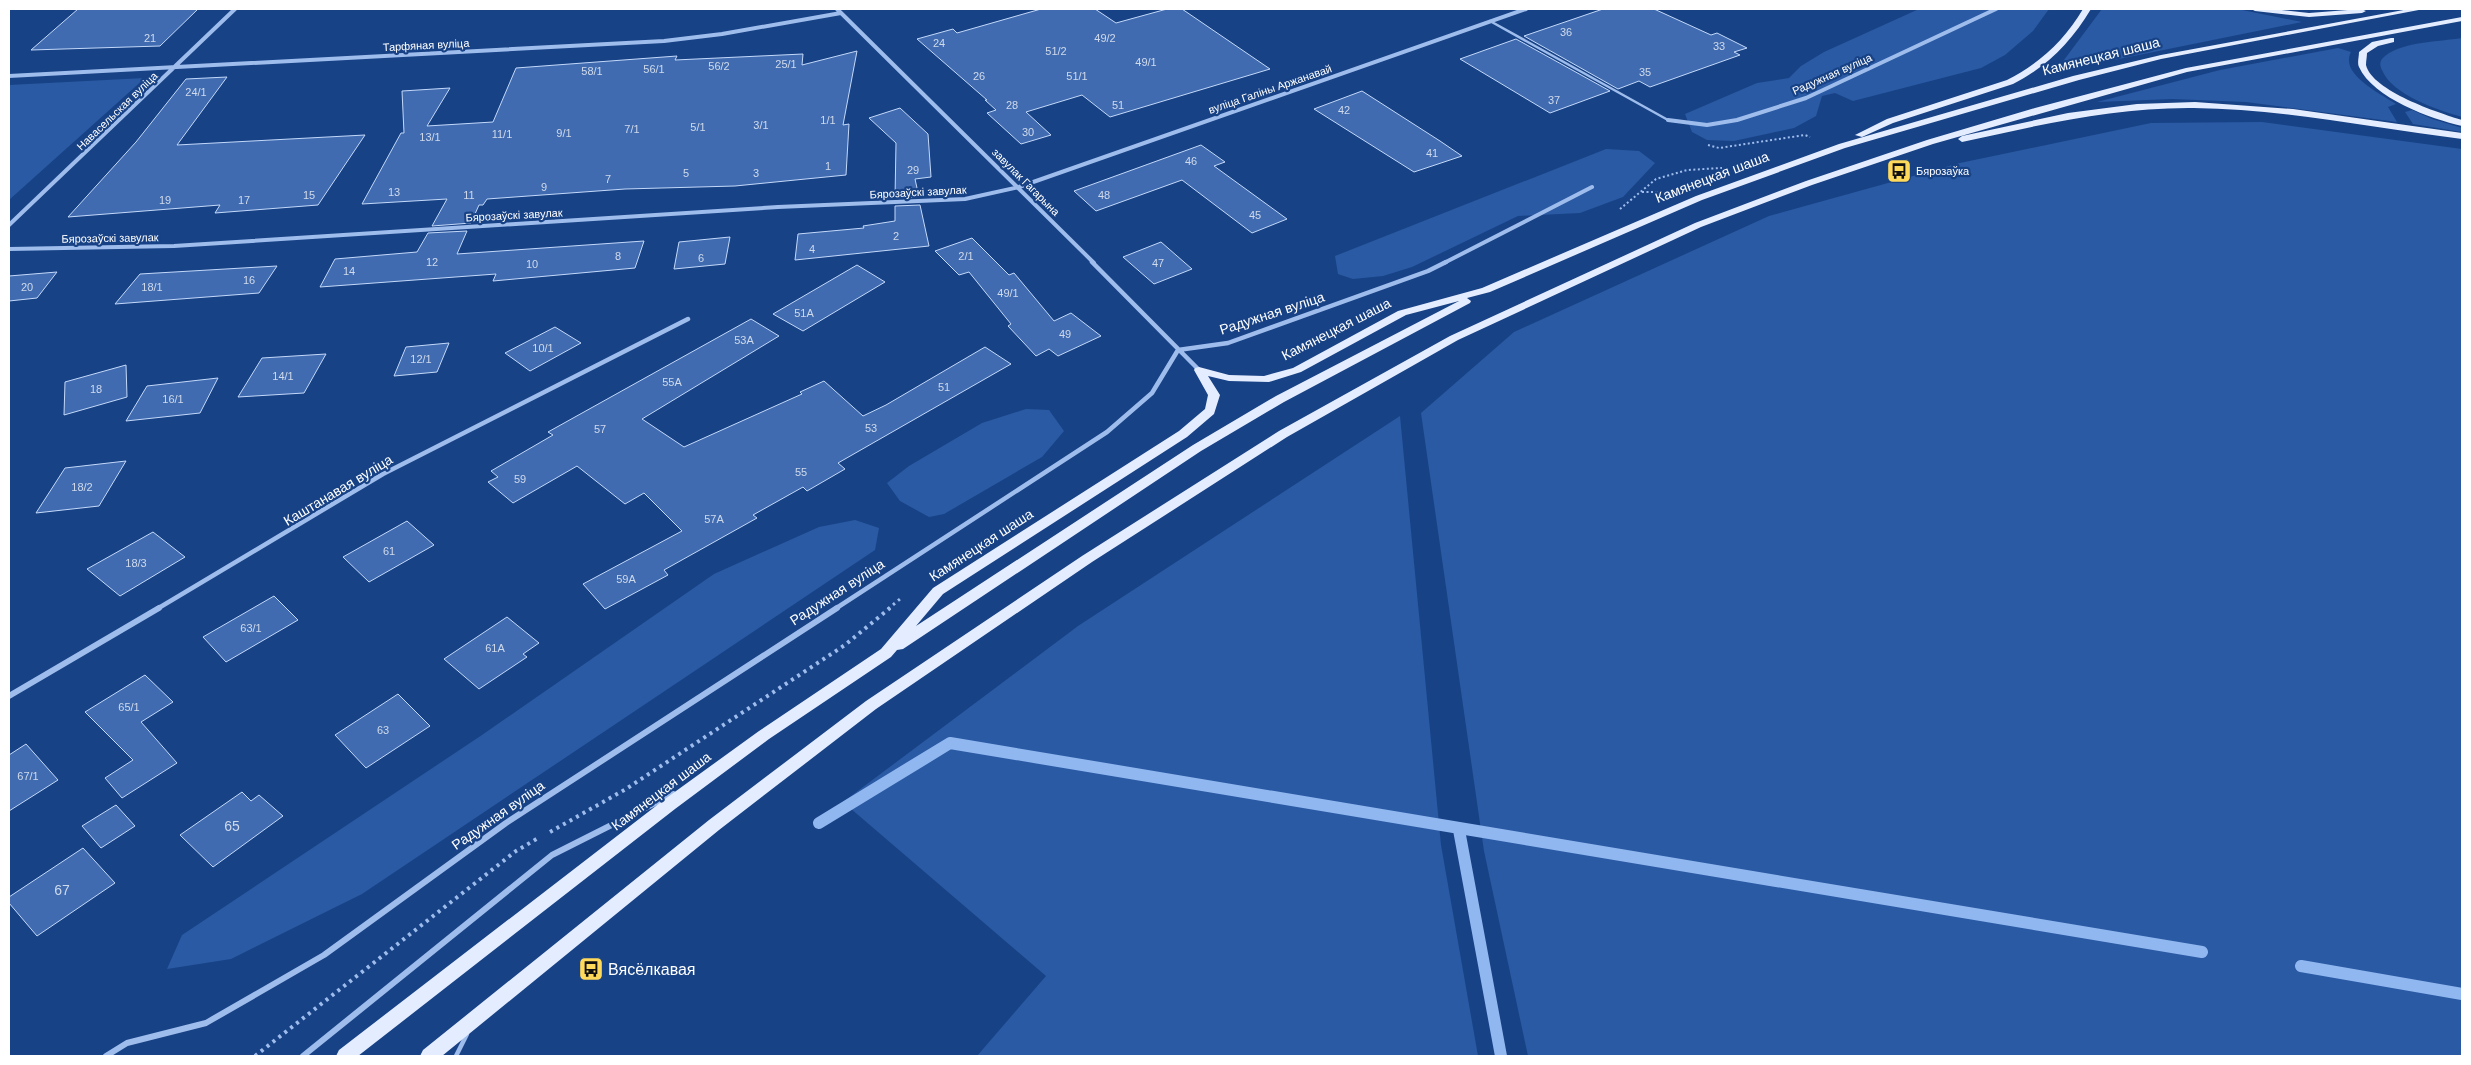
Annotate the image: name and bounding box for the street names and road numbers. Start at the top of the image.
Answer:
street label: Камянецкая шаша [2041,34,2162,78]
street label: Тарфяная вуліца [382,37,470,53]
street label: Радужная вуліца [1790,51,1874,97]
street label: вуліца Галіны Аржанавай [1207,62,1333,116]
street label: Навасельская вуліца [74,69,160,153]
street label: завулак Гагарына [990,146,1063,219]
street label: Камянецкая шаша [1653,148,1771,206]
street label: Бярозаўскі завулак [869,183,967,201]
street label: Бярозаўскі завулак [465,206,563,224]
street label: Бярозаўскі завулак [61,231,159,245]
street label: Радужная вуліца [1218,288,1327,337]
street label: Камянецкая шаша [1279,294,1393,363]
street label: Каштанавая вуліца [281,451,396,529]
street label: Камянецкая шаша [926,505,1036,585]
street label: Радужная вуліца [787,555,887,628]
street label: Камянецкая шаша [608,748,714,834]
street label: Радужная вуліца [449,777,548,853]

